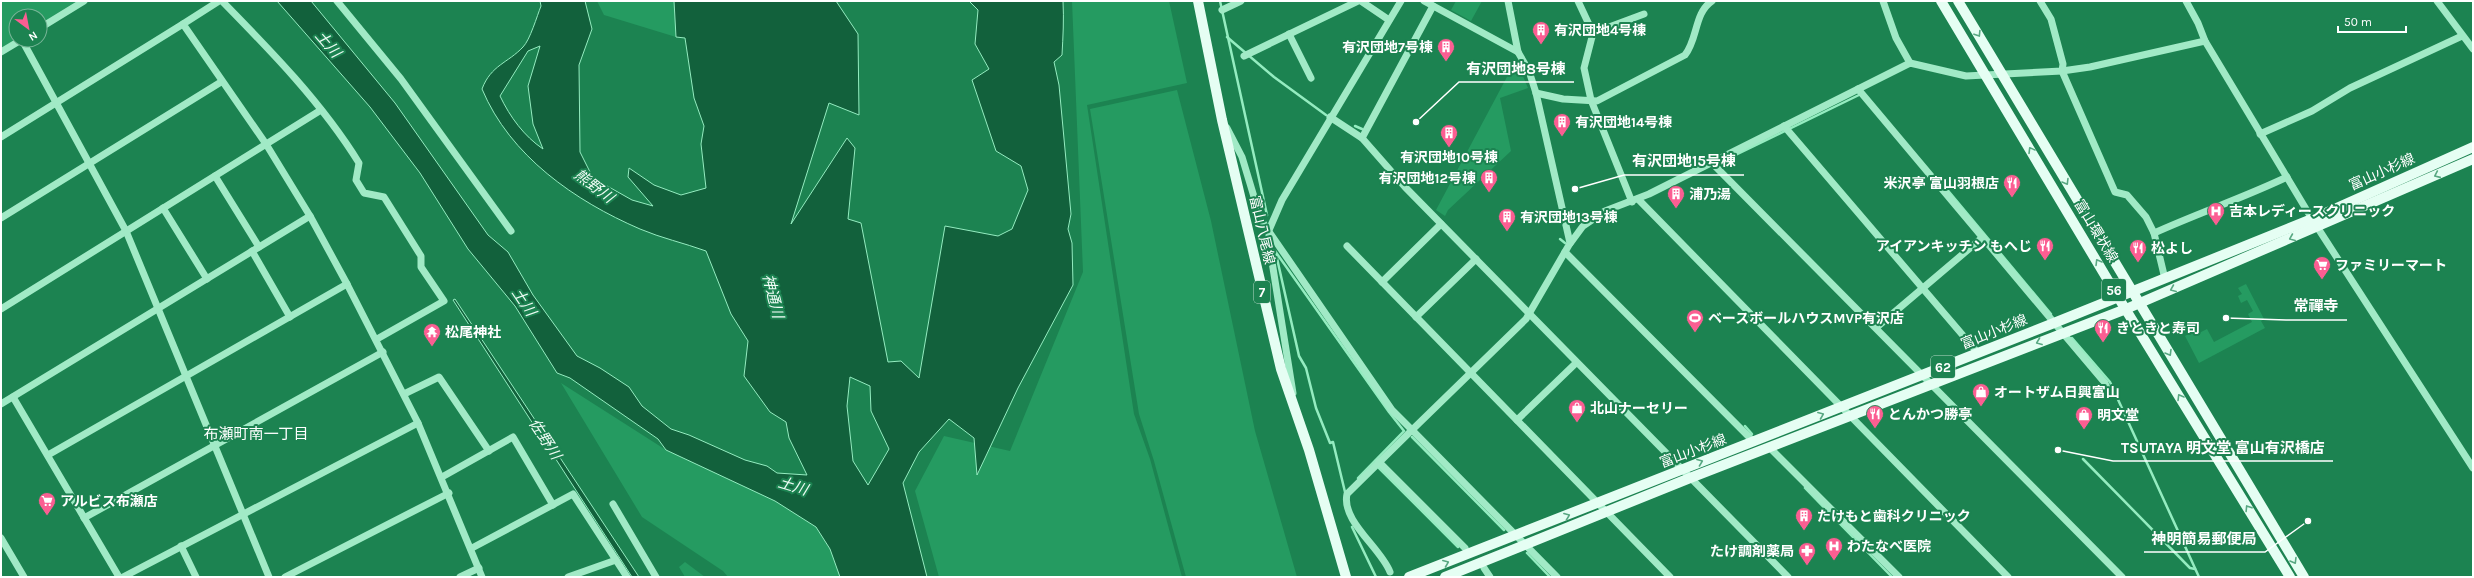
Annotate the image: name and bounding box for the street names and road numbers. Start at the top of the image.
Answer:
street label: 富山小杉線 [2347,150,2417,194]
street label: 富山八尾線 [1246,194,1278,266]
street label: 富山環状線 [2071,197,2121,265]
road number: 56 [2102,279,2126,301]
road number: 7 [1254,281,1270,303]
street label: 富山小杉線 [1958,311,2030,353]
road number: 62 [1931,356,1955,378]
street label: 富山小杉線 [1657,431,1729,471]

